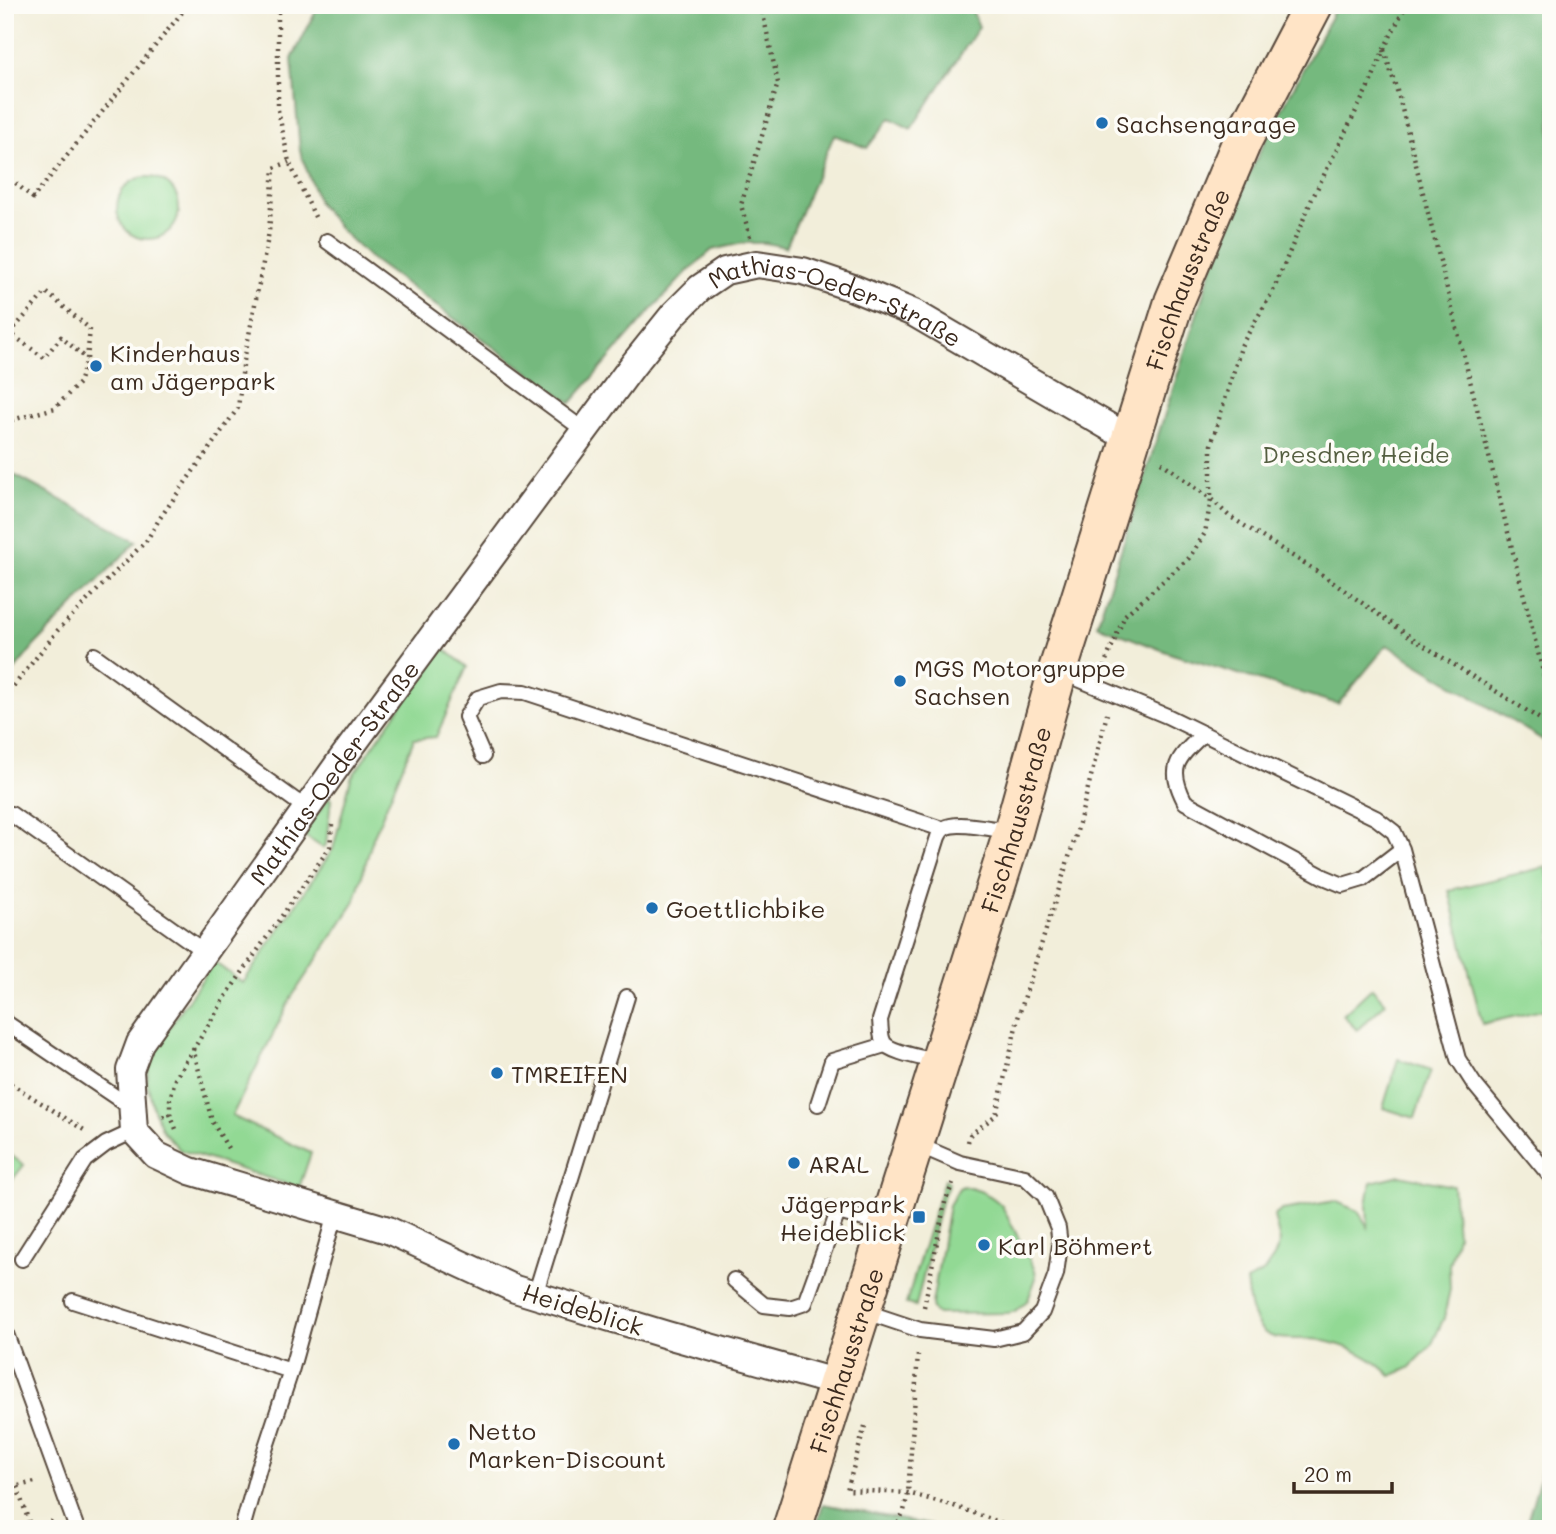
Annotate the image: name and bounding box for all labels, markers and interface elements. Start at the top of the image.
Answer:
place label: Sachsengarage [1116,108,1297,139]
marker: Sachsengarage [1094,115,1110,131]
street label: Fischhausstraße [1138,183,1236,374]
street label: Mathias-Oeder-Straße [701,247,968,353]
place label: Kinderhaus am Jägerpark [110,337,275,396]
marker: Kinderhaus am Jägerpark [88,358,104,374]
park label: Dresdner Heide [1262,438,1450,469]
place label: MGS Motorgruppe Sachsen [914,652,1126,711]
street label: Mathias-Oeder-Straße [242,654,425,891]
marker: MGS Motorgruppe Sachsen [892,673,908,689]
street label: Fischhausstraße [973,723,1057,916]
place label: Goettlichbike [666,893,825,924]
marker: Goettlichbike [644,900,660,916]
place label: TMREIFEN [511,1058,628,1089]
marker: TMREIFEN [489,1065,505,1081]
place label: ARAL [808,1148,870,1179]
marker: ARAL [786,1155,802,1171]
place label: Jägerpark Heideblick [780,1188,905,1247]
marker: Jägerpark Heideblick [911,1209,927,1225]
place label: Karl Böhmert [998,1230,1153,1261]
marker: Karl Böhmert [976,1237,992,1253]
street label: Fischhausstraße [802,1264,889,1457]
street label: Heideblick [519,1276,647,1342]
place label: Netto Marken-Discount [468,1415,666,1474]
marker: Netto Marken-Discount [446,1436,462,1452]
scale bar [1294,1450,1392,1494]
text: 20 m [1304,1460,1352,1487]

